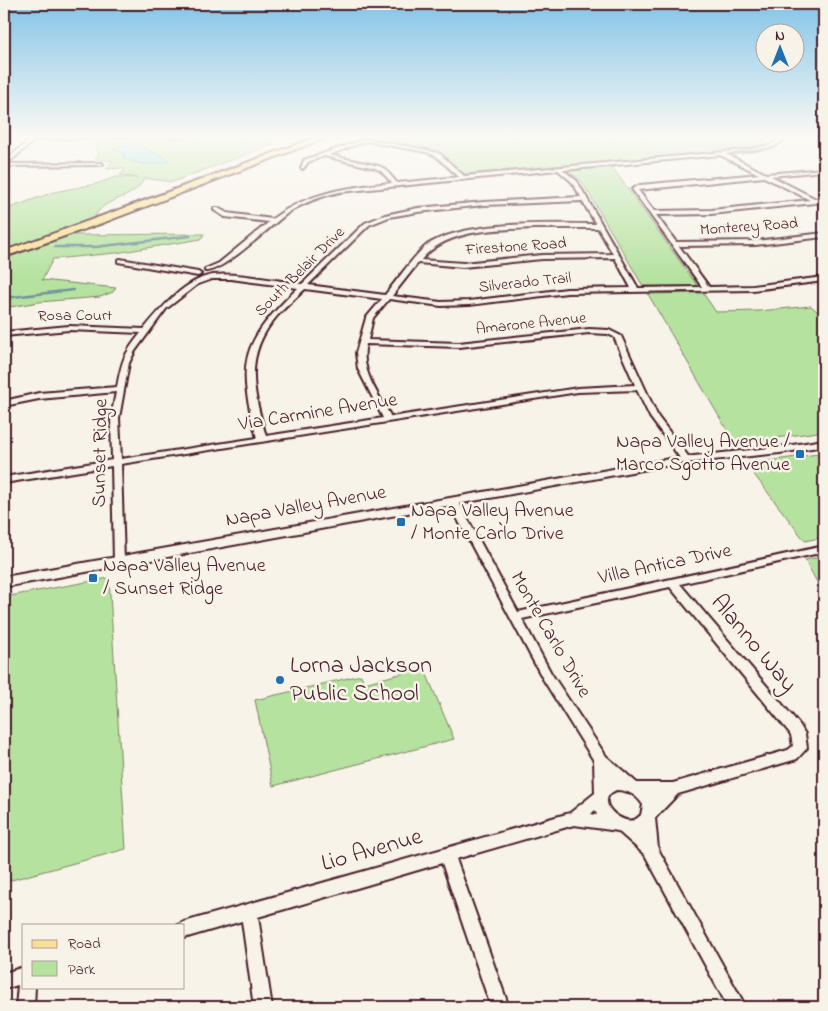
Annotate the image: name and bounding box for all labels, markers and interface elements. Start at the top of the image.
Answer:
north arrow [756,22,806,72]
text: N [775,26,785,47]
street label: Monterey Road [699,212,799,242]
street label: South Belair Drive [249,221,351,323]
street label: Firestone Road [464,232,567,263]
street label: Silverado Trail [478,266,573,300]
street label: Rosa Court [38,304,113,328]
street label: Amarone Avenue [475,306,588,342]
street label: Via Carmine Avenue [235,386,400,440]
street label: Sunset Ridge [86,398,117,508]
place label: Napa Valley Avenue / Marco Sgotto Avenue [616,428,790,481]
marker: Napa Valley Avenue / Marco Sgotto Avenue [794,448,806,460]
street label: Napa Valley Avenue [223,479,389,535]
place label: Napa Valley Avenue / Monte Carlo Drive [411,497,574,549]
marker: Napa Valley Avenue / Monte Carlo Drive [395,516,407,528]
street label: Villa Antica Drive [595,537,734,593]
place label: Napa Valley Avenue / Sunset Ridge [103,552,266,605]
street label: Monte Carlo Drive [502,566,598,704]
marker: Napa Valley Avenue / Sunset Ridge [87,572,99,584]
street label: Alanno Way [701,587,805,701]
place label: Lorna Jackson Public School [290,649,432,712]
marker: Lorna Jackson Public School [274,674,286,686]
street label: Lio Avenue [317,820,427,882]
legend [22,924,185,988]
text: Road [68,933,101,955]
text: Park [68,959,96,981]

